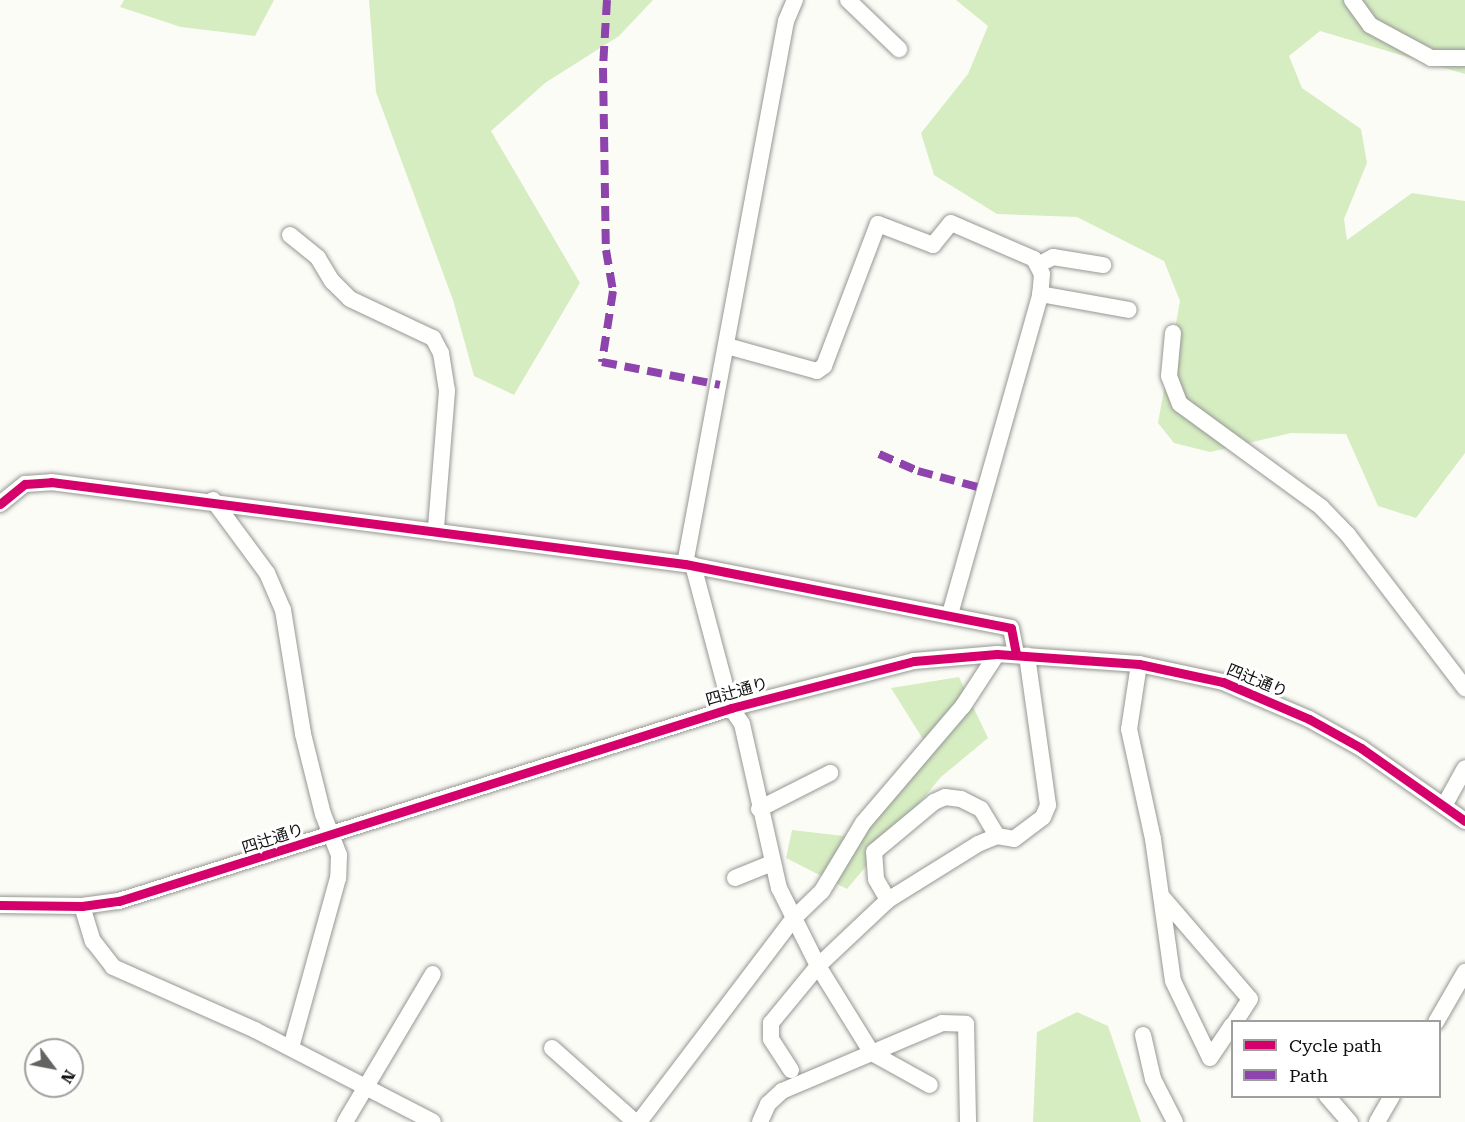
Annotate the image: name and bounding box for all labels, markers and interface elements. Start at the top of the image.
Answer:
street label: 四辻通り [1224,660,1290,702]
street label: 四辻通り [704,674,770,710]
street label: 四辻通り [240,820,306,858]
legend [1231,1020,1441,1098]
text: Cycle path [1289,1035,1382,1056]
north arrow [24,1038,84,1098]
text: Path [1289,1065,1328,1086]
text: N [57,1066,79,1087]

